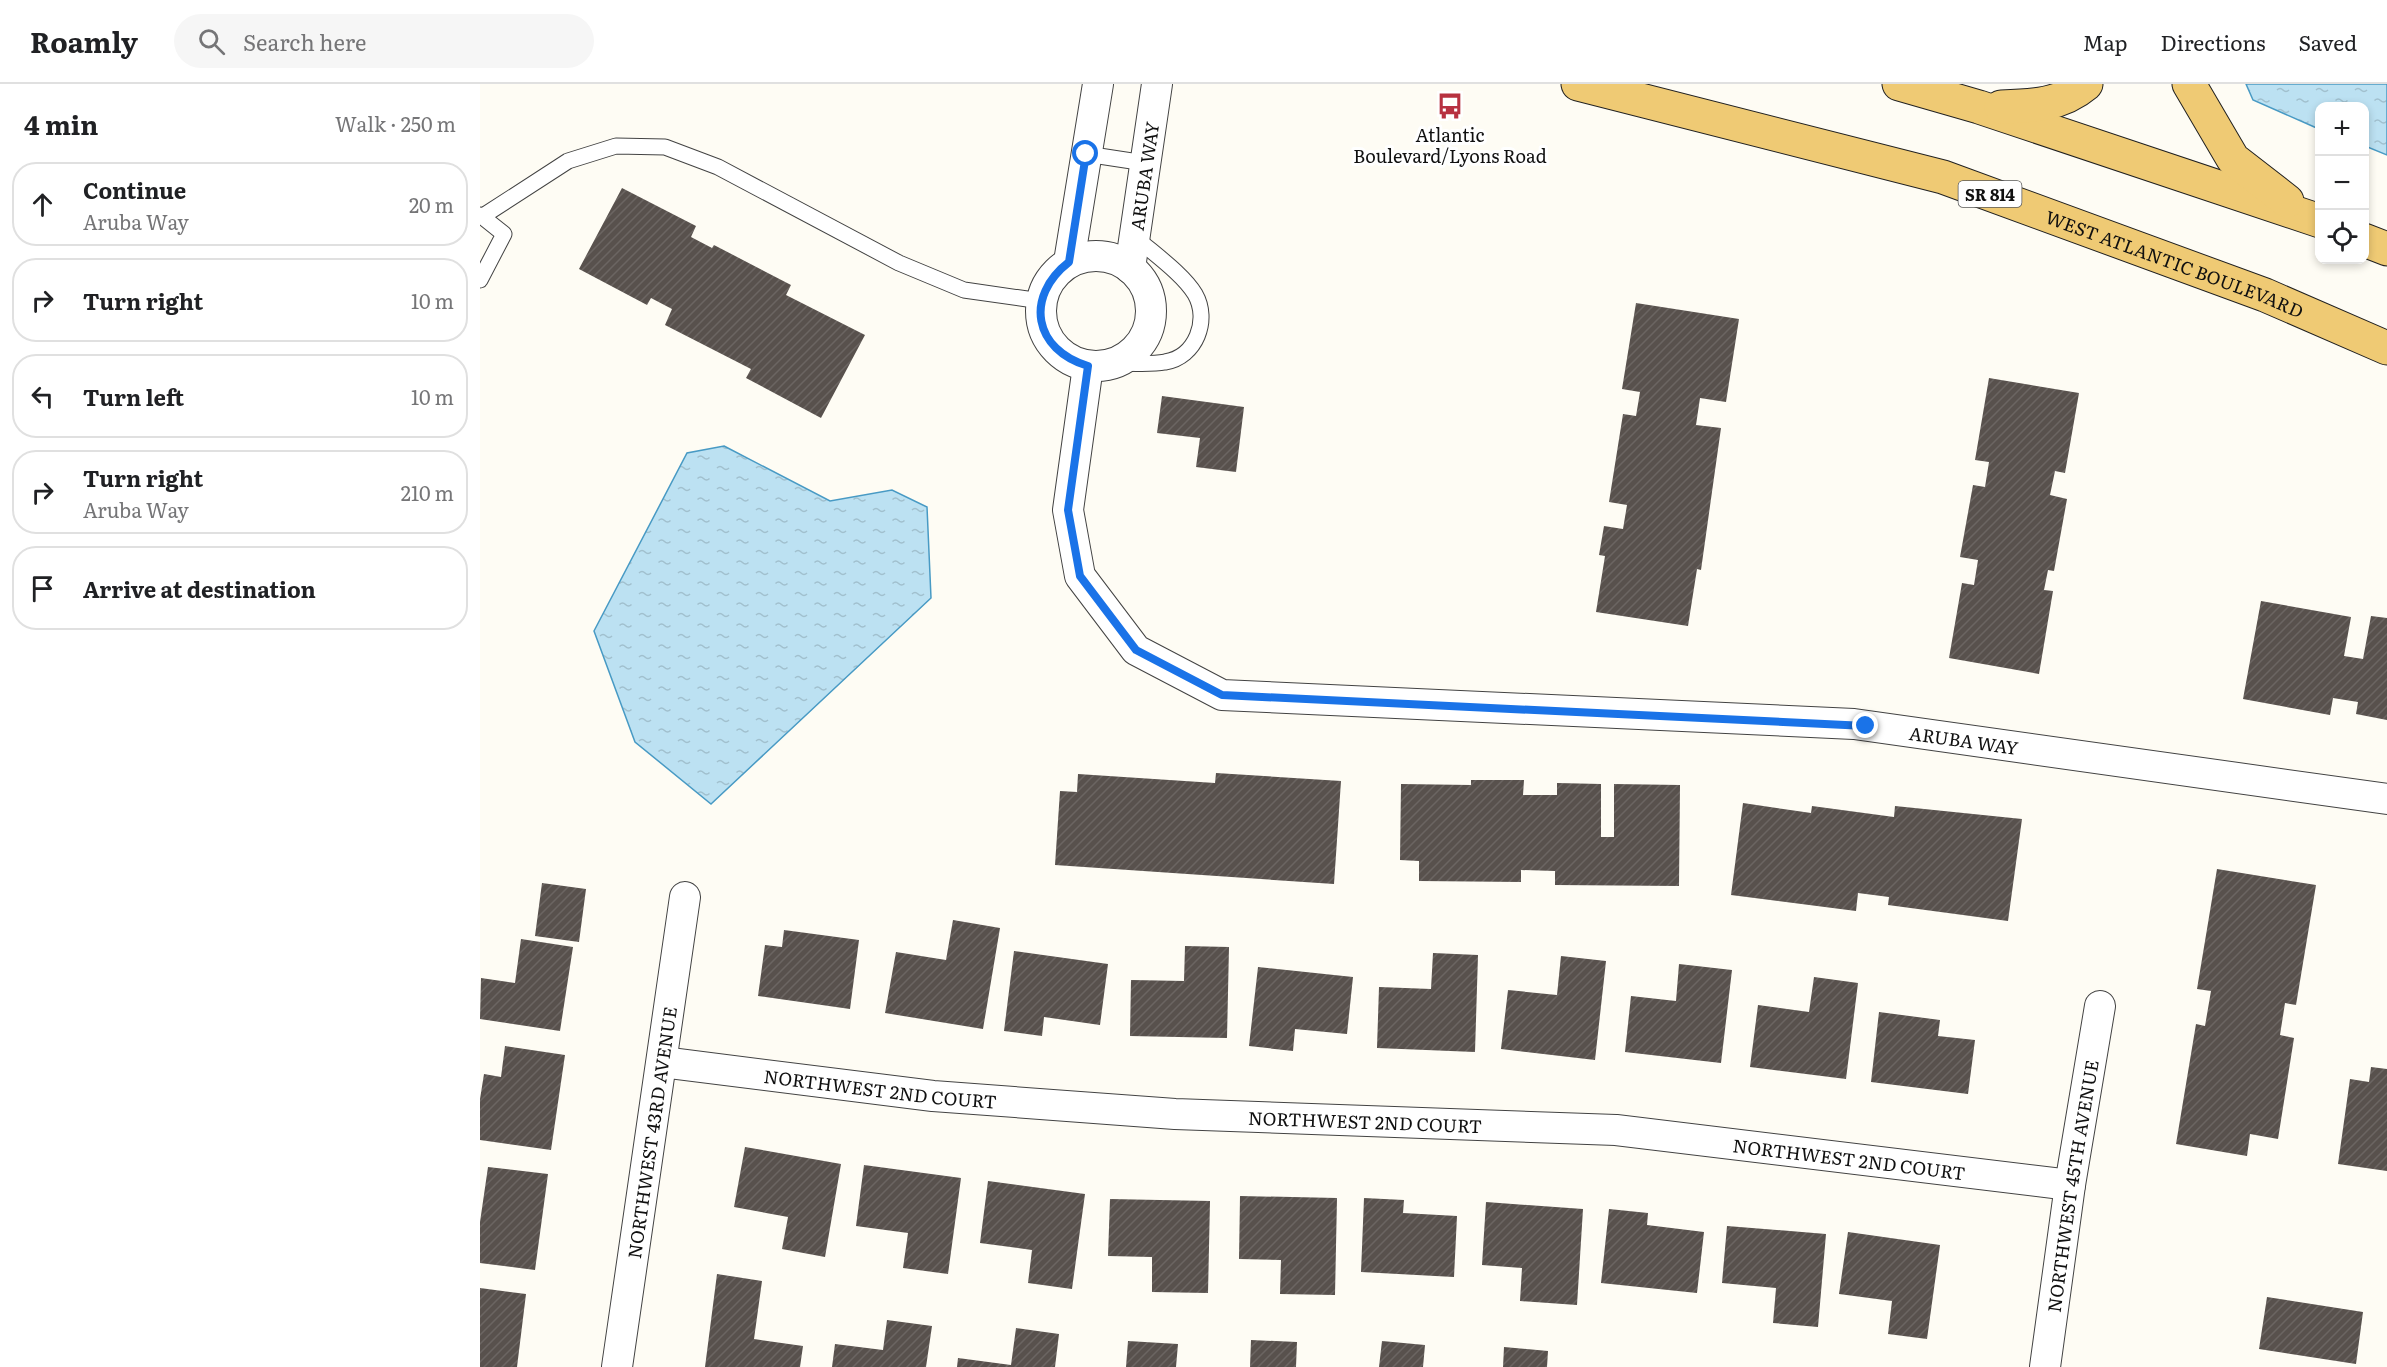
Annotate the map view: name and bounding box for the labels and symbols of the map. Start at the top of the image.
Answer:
bus stop icon: Atlantic Boulevard/Lyons Road [1435,91,1465,121]
street label: ARUBA WAY [1122,119,1165,232]
place label: Atlantic Boulevard/Lyons Road [1353,121,1547,169]
route start [1072,140,1098,166]
road number: SR 814 [1958,181,2021,207]
street label: WEST ATLANTIC BOULEVARD [2042,202,2308,324]
route end [1852,712,1878,738]
street label: ARUBA WAY [1908,718,2020,761]
street label: NORTHWEST 43RD AVENUE [619,1005,683,1260]
street label: NORTHWEST 45TH AVENUE [2039,1058,2104,1314]
street label: NORTHWEST 2ND COURT [762,1061,998,1114]
street label: NORTHWEST 2ND COURT [1248,1103,1483,1139]
street label: NORTHWEST 2ND COURT [1731,1131,1967,1186]

